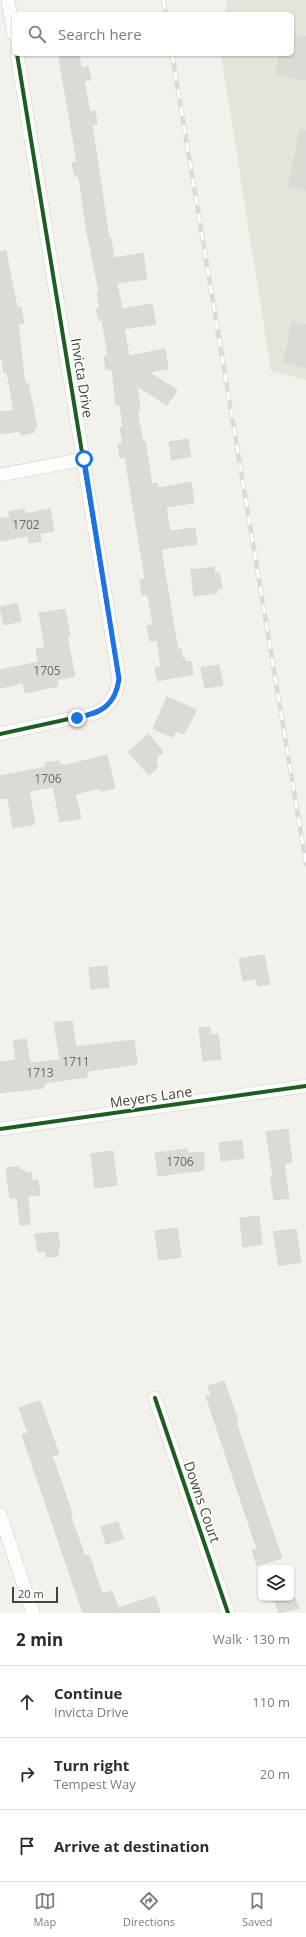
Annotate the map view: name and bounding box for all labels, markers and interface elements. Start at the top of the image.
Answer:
search box [12,12,294,56]
icon: search [26,23,48,45]
text: Search here [58,24,142,44]
street label: Invicta Drive [67,337,98,419]
route start [75,450,93,468]
house number: 1702 [12,516,40,533]
house number: 1705 [33,662,61,679]
route end [68,709,86,727]
house number: 1706 [34,770,62,787]
house number: 1711 [62,1053,90,1070]
house number: 1713 [26,1064,54,1081]
street label: Meyers Lane [109,1081,193,1112]
house number: 1706 [166,1153,194,1170]
street label: Downs Court [180,1459,225,1545]
map controls [258,1565,294,1601]
button: layers [258,1565,294,1601]
scale bar [12,1585,58,1604]
text: 20 m [18,1586,44,1601]
text: 2 min [16,1628,63,1651]
text: Walk · 130 m [213,1630,290,1648]
text: Continue [54,1683,122,1703]
icon: ahead [16,1691,38,1713]
text: 110 m [252,1693,290,1711]
text: Invicta Drive [54,1703,129,1721]
text: Turn right [54,1755,129,1775]
icon: right [16,1763,38,1785]
text: 20 m [260,1765,290,1783]
text: Tempest Way [54,1775,136,1793]
icon: arrive [16,1835,38,1857]
text: Arrive at destination [54,1836,209,1856]
tab: Map [33,1890,56,1929]
tab: Directions [123,1890,175,1929]
tab: Saved [242,1890,273,1929]

